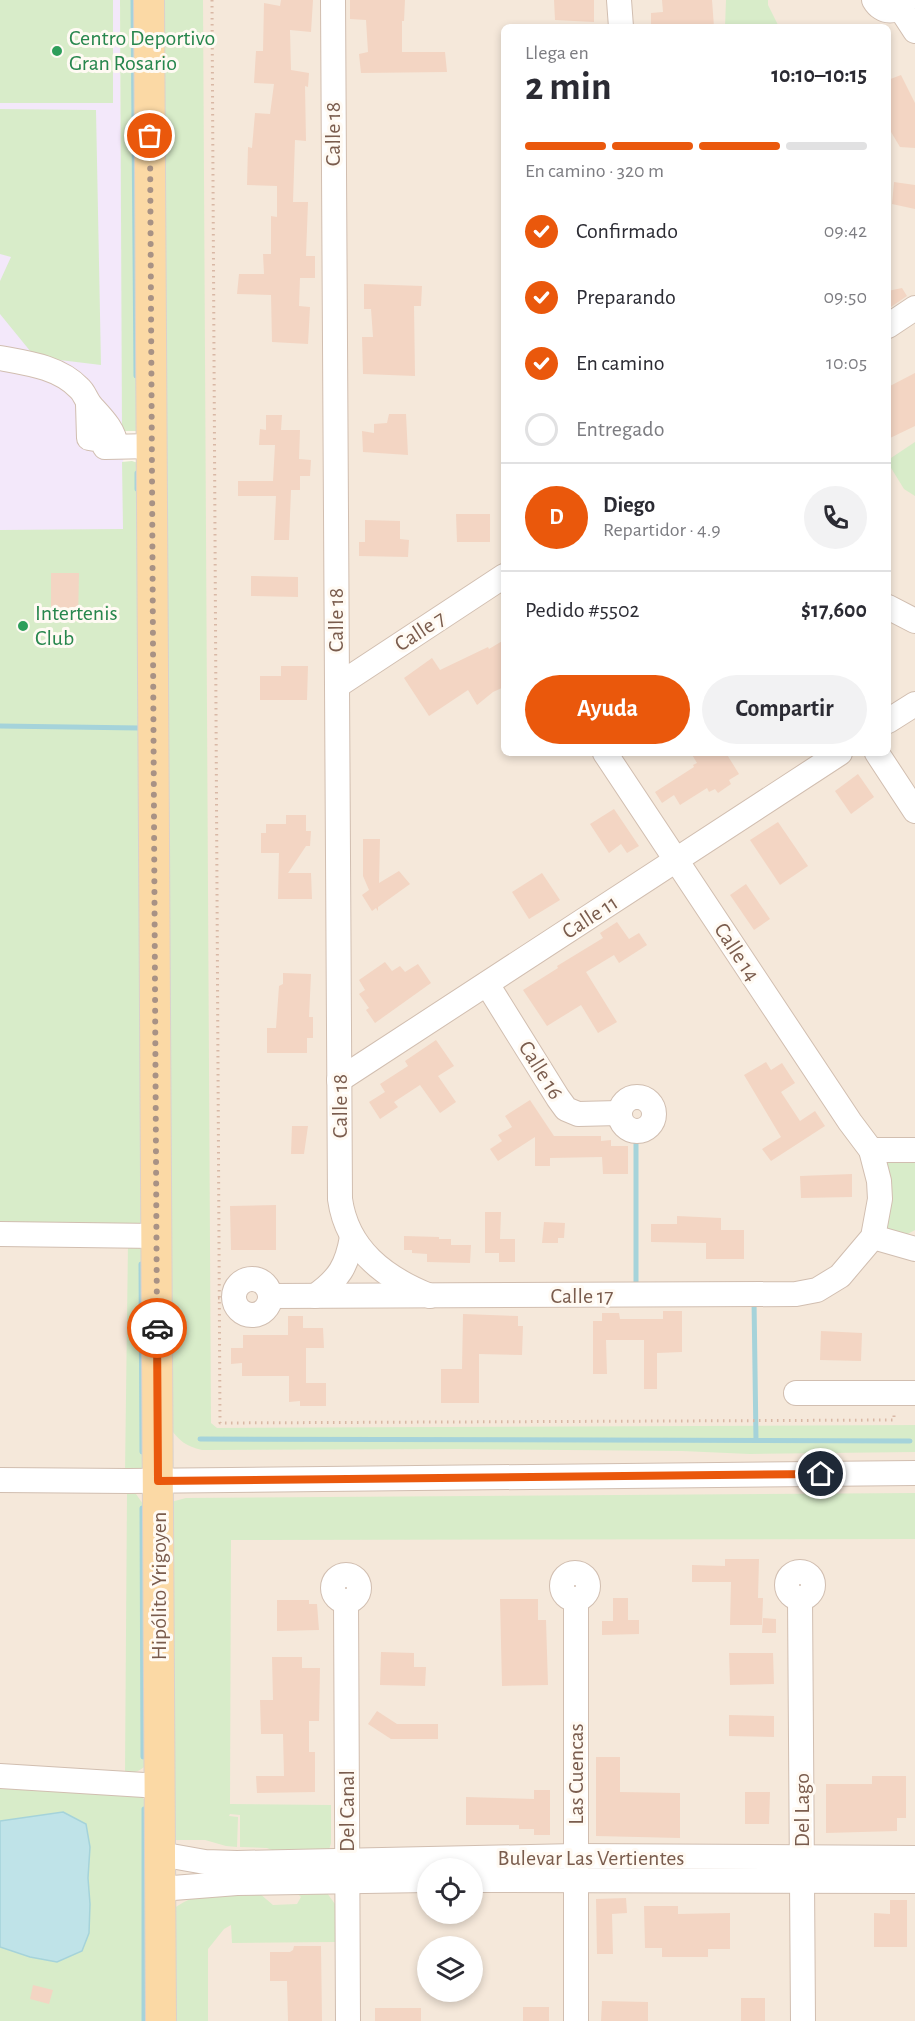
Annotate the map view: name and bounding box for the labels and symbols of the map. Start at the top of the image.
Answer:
place label: Centro Deportivo Gran Rosario [69,27,215,74]
marker: Centro Deportivo Gran Rosario [50,44,64,58]
street label: Calle 18 [322,102,344,166]
pin [124,110,175,161]
street label: Calle 18 [325,588,347,652]
place label: Intertenis Club [35,602,118,649]
street label: Calle 7 [391,607,449,655]
marker: Intertenis Club [16,619,30,633]
street label: Calle 11 [558,891,622,943]
street label: Calle 14 [710,919,764,985]
street label: Calle 16 [515,1037,567,1103]
street label: Calle 18 [329,1074,351,1138]
street label: Calle 17 [551,1285,614,1307]
courier [127,1298,187,1358]
pin [795,1448,846,1499]
street label: Hipólito Yrigoyen [148,1512,170,1660]
street label: Las Cuencas [565,1723,587,1825]
street label: Del Canal [336,1770,358,1852]
street label: Del Lago [791,1773,813,1847]
street label: Bulevar Las Vertientes [498,1847,684,1869]

